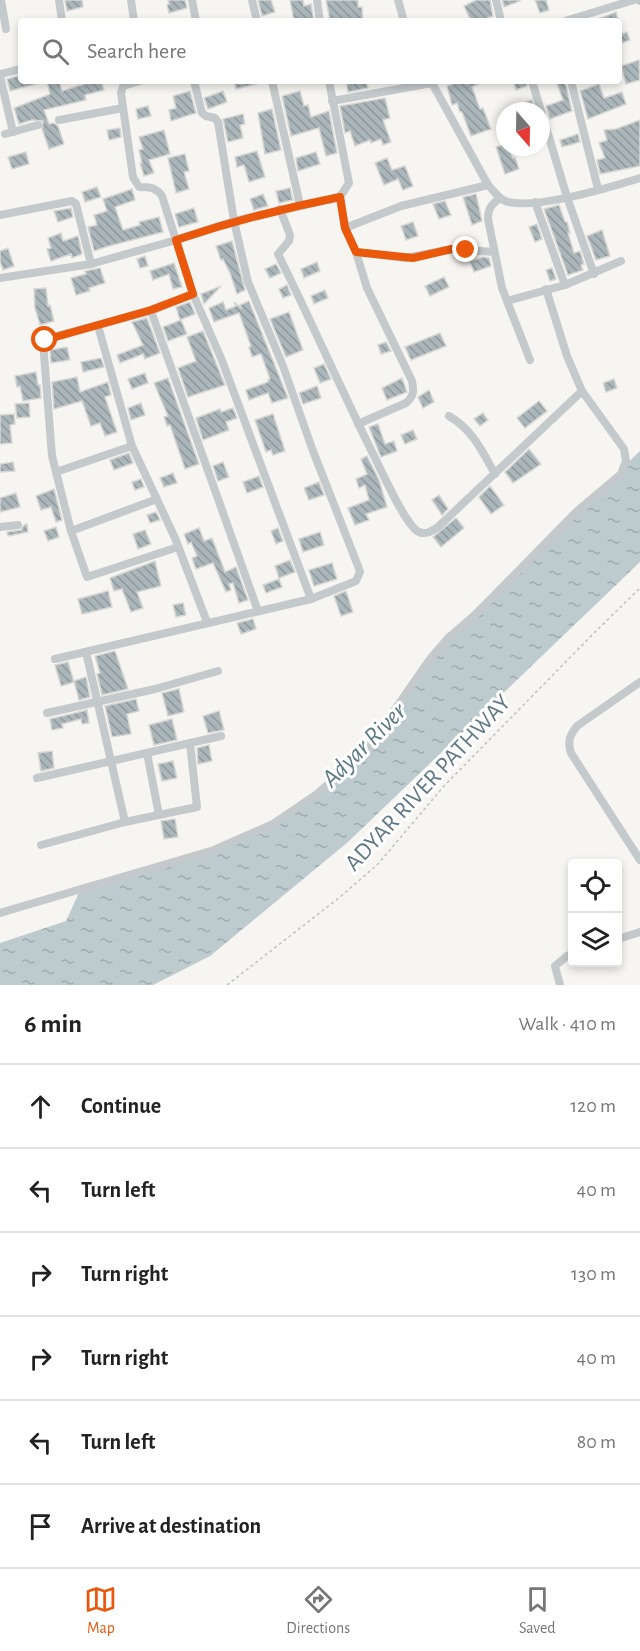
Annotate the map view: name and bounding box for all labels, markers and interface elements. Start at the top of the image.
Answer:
search box [18,18,622,84]
icon: search [39,35,72,68]
text: Search here [87,40,186,62]
north arrow [496,102,550,156]
route end [452,236,478,262]
route start [31,326,57,352]
street label: ADYAR RIVER PATHWAY [341,690,516,876]
water label: Adyar River [316,697,412,793]
map controls [568,859,622,967]
button: locate [568,859,622,913]
button: layers [568,913,622,967]
text: 6 min [24,1011,82,1037]
text: Walk · 410 m [518,1014,616,1034]
icon: ahead [24,1090,57,1123]
text: Continue [81,1095,161,1117]
text: 120 m [570,1096,616,1116]
icon: left [24,1174,57,1207]
text: Turn left [81,1179,155,1201]
text: 40 m [577,1180,616,1200]
icon: right [24,1258,57,1291]
text: Turn right [81,1263,168,1285]
text: 130 m [571,1264,616,1284]
icon: right [24,1342,57,1375]
text: Turn right [81,1347,168,1369]
text: 40 m [577,1348,616,1368]
icon: left [24,1426,57,1459]
text: Turn left [81,1431,155,1453]
text: 80 m [577,1432,616,1452]
icon: arrive [24,1510,57,1543]
text: Arrive at destination [81,1515,261,1537]
tab: Map [84,1583,117,1638]
tab: Directions [286,1583,350,1638]
tab: Saved [519,1583,556,1638]

